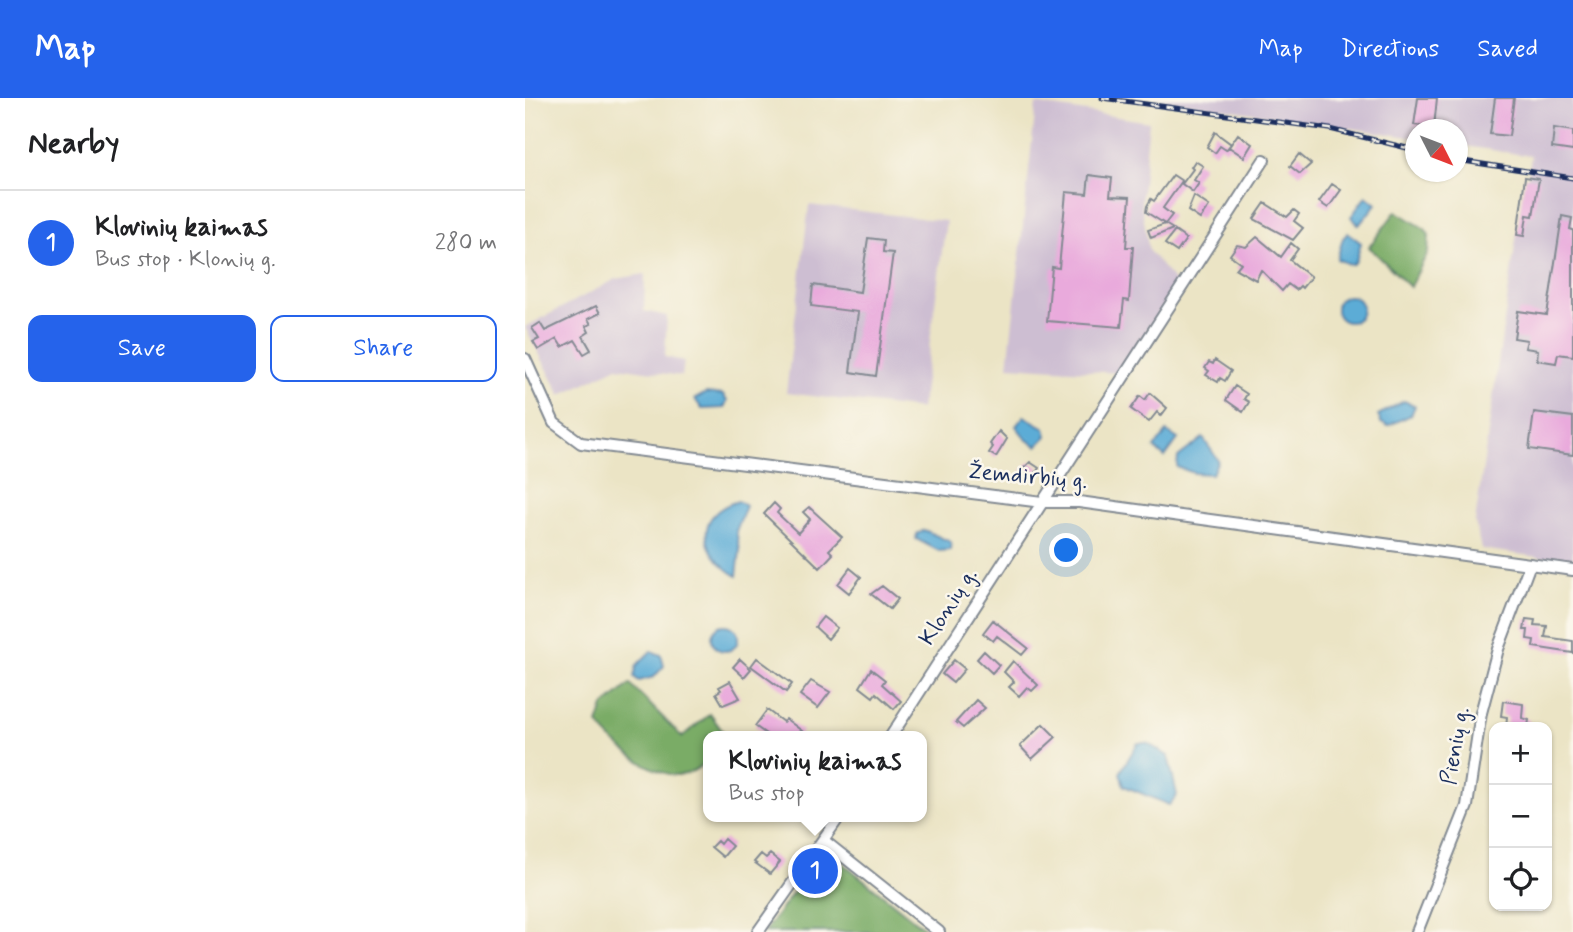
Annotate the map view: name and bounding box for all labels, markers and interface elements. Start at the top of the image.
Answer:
text: Map [35,27,95,71]
text: Map [1259,34,1303,65]
text: Directions [1341,34,1439,65]
text: Saved [1477,34,1538,65]
north arrow [1405,119,1468,182]
text: Nearby [28,124,119,163]
text: Klovinių kaimas [95,211,268,245]
text: 1 [46,228,56,258]
text: 280 m [435,228,497,258]
text: Bus stop · Klonių g. [95,245,276,275]
button: Save [28,315,256,382]
button: Share [270,315,497,382]
street label: Žemdirbių g. [967,457,1089,497]
your location [1049,533,1083,567]
street label: Klonių g. [913,562,985,652]
street label: Pienių g. [1434,705,1478,787]
map controls [1489,722,1552,911]
button: + [1489,722,1552,785]
popup [703,731,927,822]
text: Klovinių kaimas [729,745,901,779]
text: Bus stop [729,779,805,809]
button: − [1489,785,1552,848]
pin: 1 [792,845,838,897]
button: locate [1489,848,1552,911]

